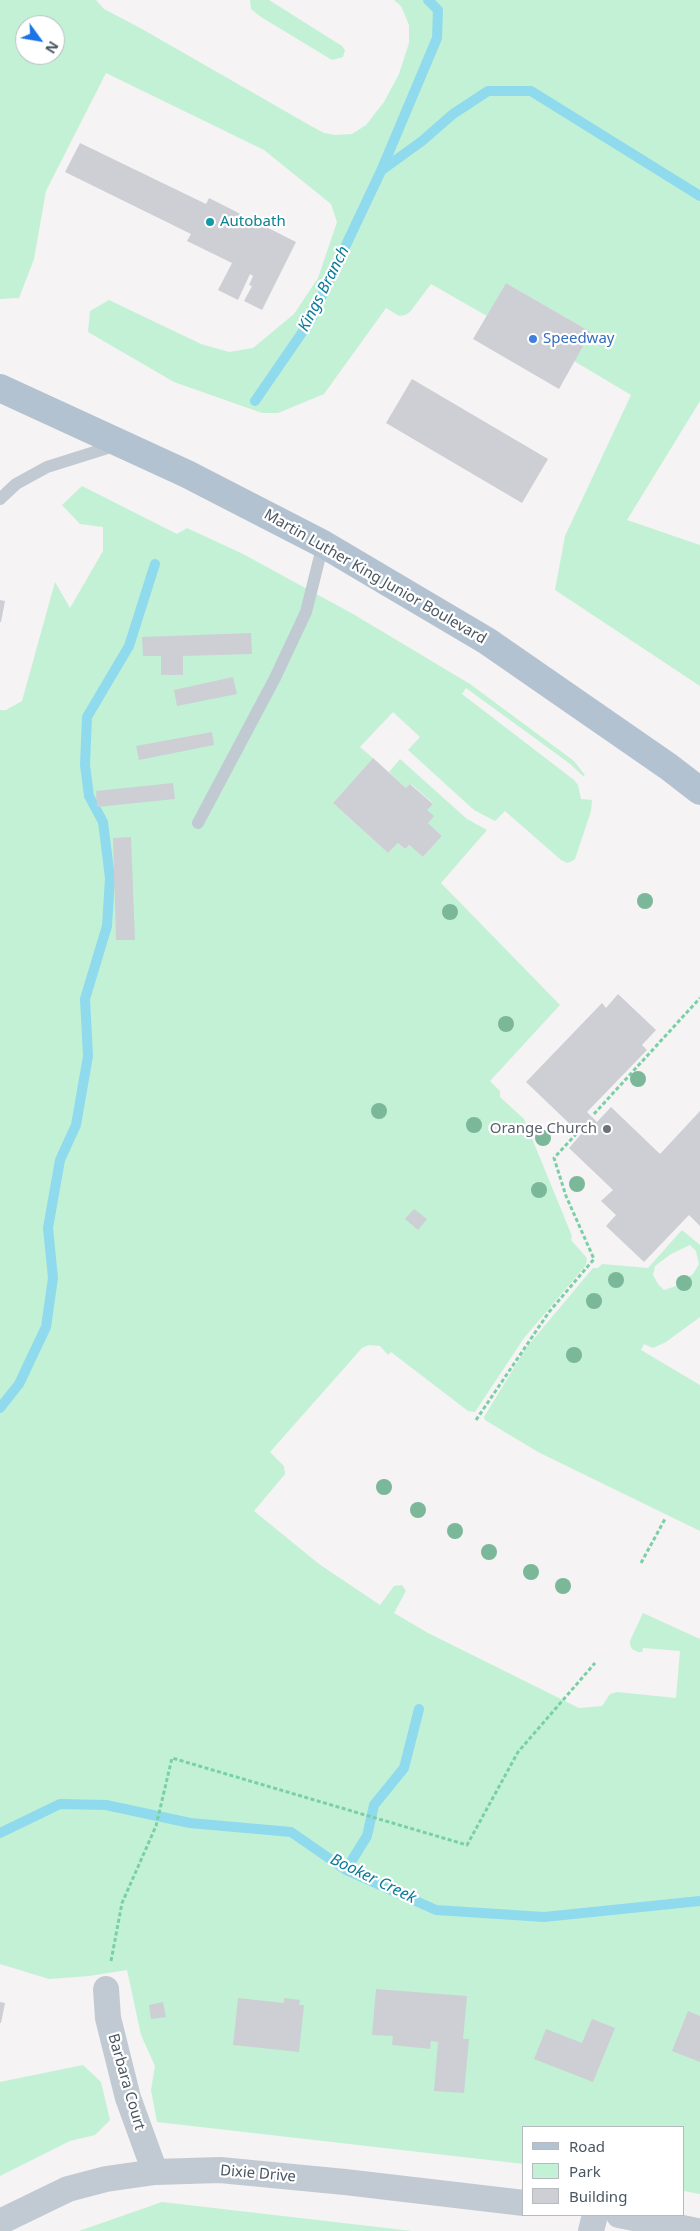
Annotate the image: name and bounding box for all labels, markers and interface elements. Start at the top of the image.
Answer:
north arrow [15,15,65,65]
text: N [41,38,63,58]
place label: Autobath [220,213,286,231]
marker: Autobath [204,216,216,228]
water label: Kings Branch [294,243,354,335]
place label: Speedway [543,330,614,348]
marker: Speedway [527,333,539,345]
street label: Martin Luther King Junior Boulevard [261,506,489,648]
place label: Orange Church [490,1120,597,1138]
marker: Orange Church [601,1123,613,1135]
water label: Booker Creek [327,1850,419,1908]
street label: Barbara Court [104,2032,148,2132]
legend [522,2126,685,2216]
text: Road [569,2136,605,2156]
text: Park [569,2161,601,2181]
street label: Dixie Drive [219,2162,297,2186]
text: Building [569,2186,627,2206]

